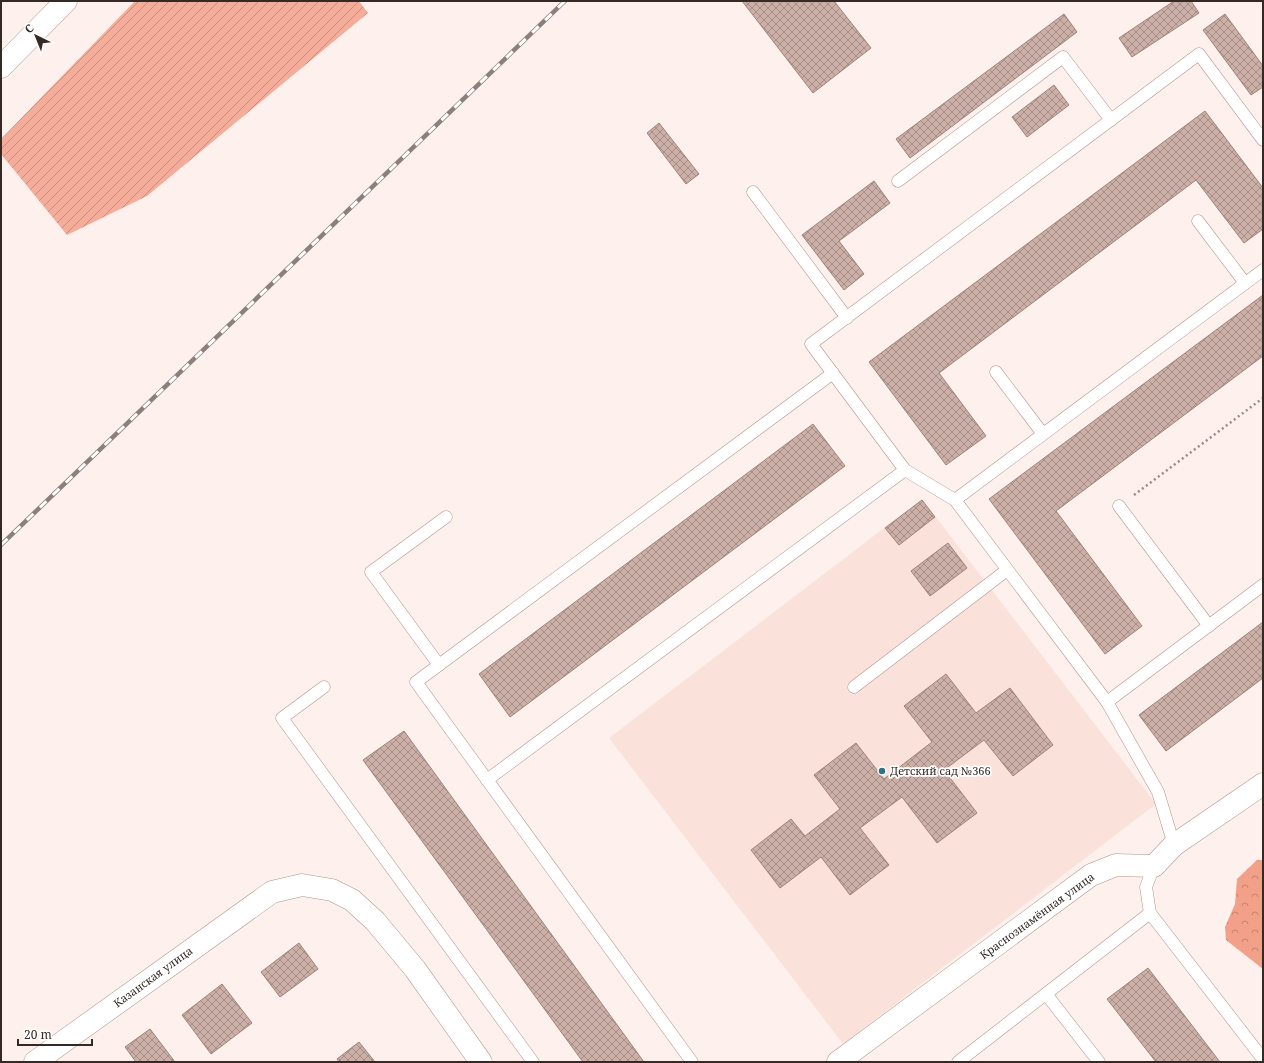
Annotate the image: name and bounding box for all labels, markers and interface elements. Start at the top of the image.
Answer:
north arrow [16,16,56,56]
text: С [21,20,37,36]
place label: Детский сад №366 [890,763,991,778]
marker: Детский сад №366 [877,766,887,776]
street label: Краснознамённая улица [976,869,1097,962]
street label: Казанская улица [110,943,195,1010]
scale bar [18,1021,92,1047]
text: 20 m [24,1026,52,1043]

